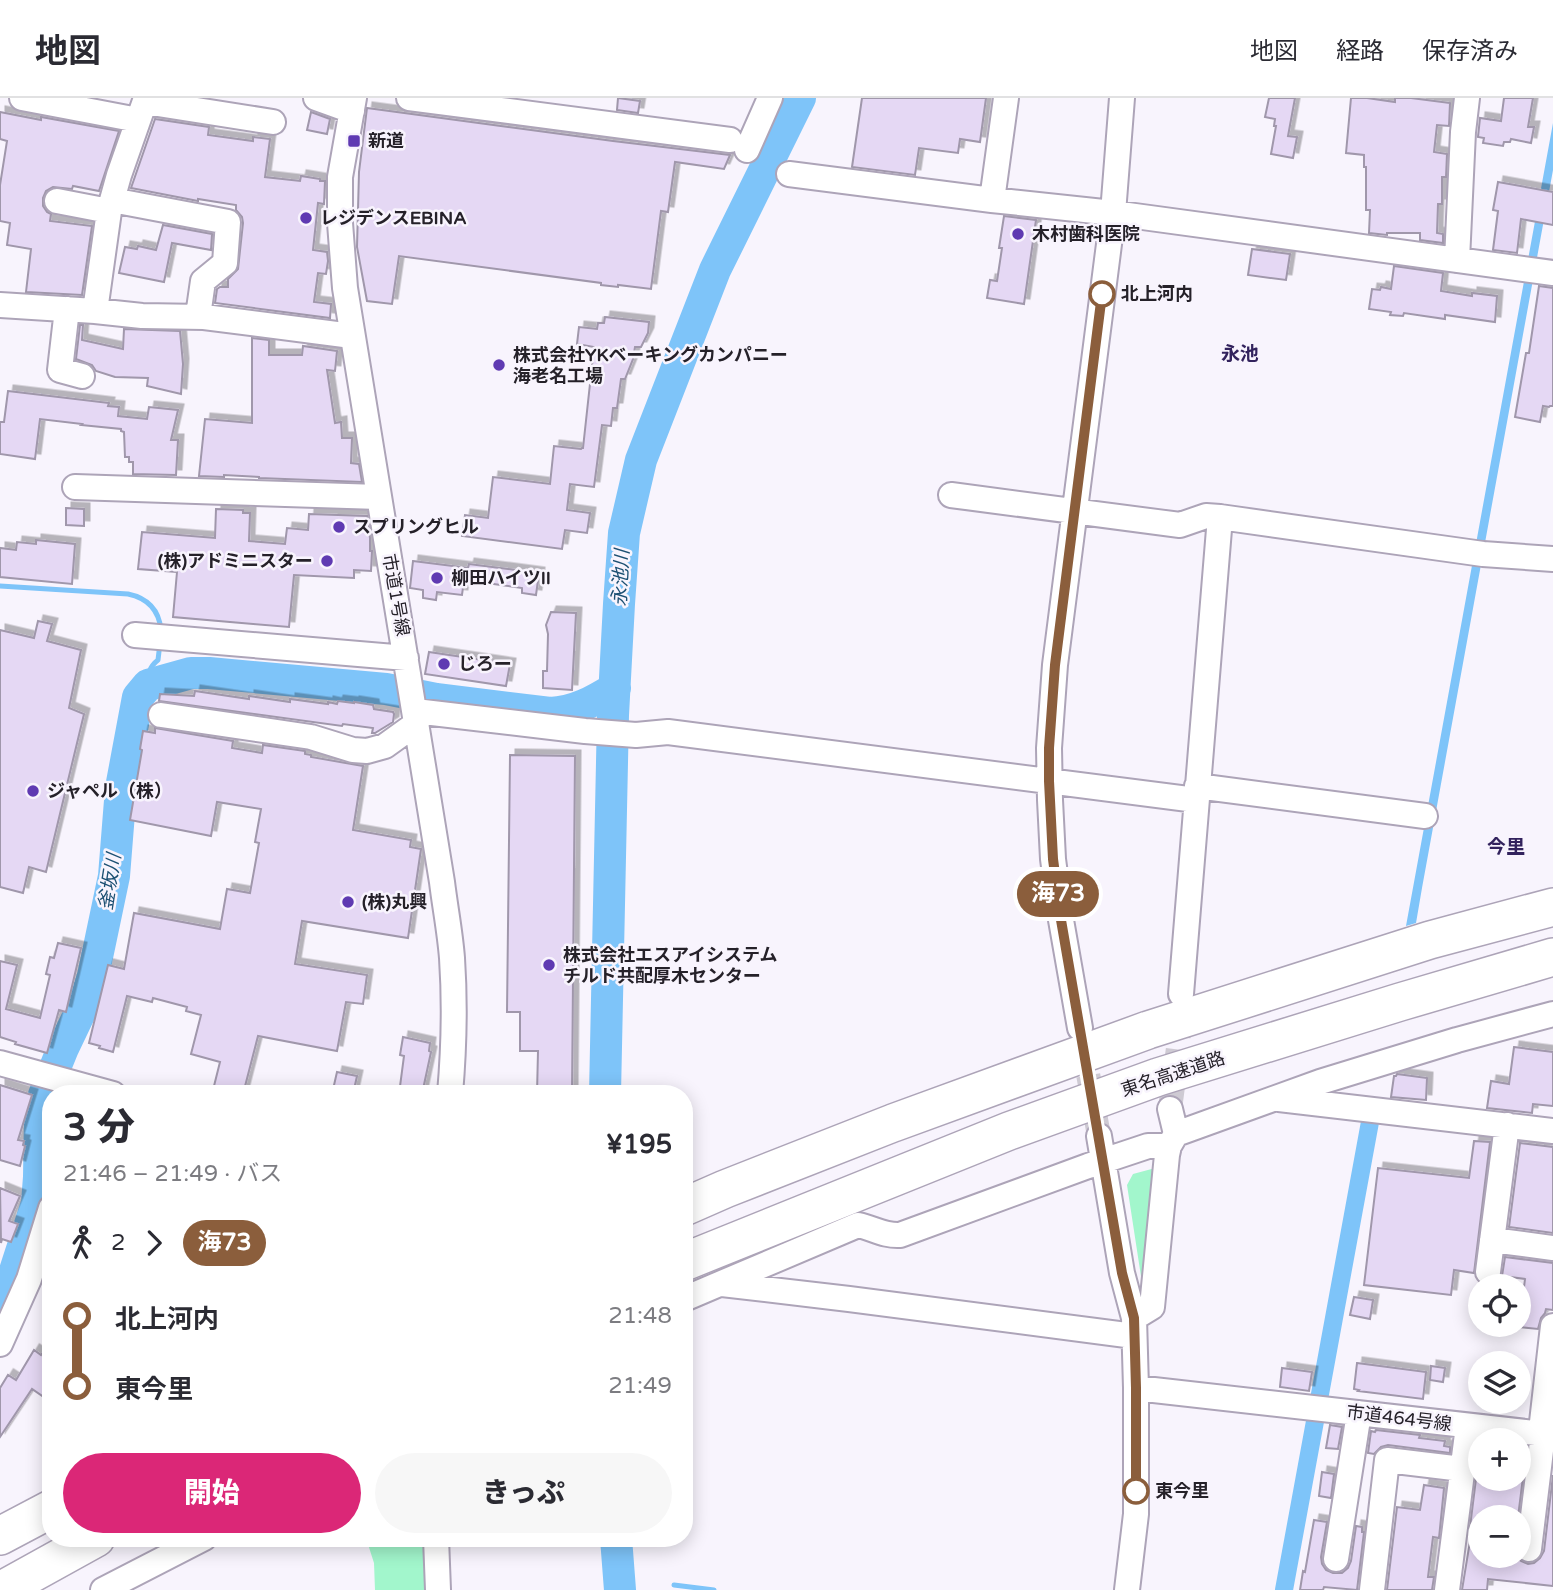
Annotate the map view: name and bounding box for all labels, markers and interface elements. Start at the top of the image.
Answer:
text: 地図 [35,32,101,71]
text: 地図 [1250,37,1298,66]
text: 経路 [1336,37,1384,66]
text: 保存済み [1422,37,1518,66]
place label: 新道 [368,130,404,152]
marker: 新道 [346,133,362,149]
place label: レジデンスEBINA [320,207,467,229]
marker: レジデンスEBINA [298,210,314,226]
place label: 木村歯科医院 [1032,223,1140,245]
marker: 木村歯科医院 [1010,226,1026,242]
marker: 北上河内 [1089,281,1115,307]
place label: 北上河内 [1121,283,1193,305]
district label: 永池 [1221,343,1259,365]
place label: 株式会社YKベーキングカンパニー 海老名工場 [513,344,788,387]
marker: 株式会社YKベーキングカンパニー 海老名工場 [491,357,507,373]
place label: スプリングヒル [353,516,479,538]
marker: スプリングヒル [331,519,347,535]
water label: 永池川 [609,547,634,607]
place label: (株)アドミニスター [158,550,313,572]
street label: 市道1号線 [378,552,414,638]
marker: (株)アドミニスター [319,553,335,569]
place label: 柳田ハイツII [451,567,551,589]
marker: 柳田ハイツII [429,570,445,586]
place label: じろー [458,653,512,675]
marker: じろー [436,656,452,672]
place label: ジャペル（株） [47,780,172,802]
marker: ジャペル（株） [25,783,41,799]
district label: 今里 [1487,836,1525,858]
water label: 釜坂川 [95,850,126,912]
line badge: 海73 [1018,871,1098,917]
text: 海73 [1031,879,1085,908]
place label: (株)丸興 [362,891,427,913]
marker: (株)丸興 [340,894,356,910]
place label: 株式会社エスアイシステム チルド共配厚木センター [563,944,778,987]
marker: 株式会社エスアイシステム チルド共配厚木センター [541,957,557,973]
street label: 東名高速道路 [1118,1047,1228,1101]
text: 3 分 [63,1105,135,1151]
text: ¥195 [606,1129,672,1160]
text: 21:46 – 21:49 · バス [63,1160,282,1188]
icon: walk [63,1224,101,1262]
icon: forward [135,1224,173,1262]
text: 海73 [197,1228,252,1257]
text: 2 [111,1229,125,1257]
map controls [1468,1274,1531,1568]
button: locate [1468,1274,1531,1337]
text: 21:48 [608,1302,672,1330]
text: 北上河内 [115,1304,219,1335]
button: layers [1468,1351,1531,1414]
text: 21:49 [608,1372,672,1400]
text: 東今里 [115,1374,193,1405]
street label: 市道464号線 [1345,1401,1453,1435]
button: + [1468,1428,1531,1491]
button: 開始 [63,1453,361,1533]
button: きっぷ [375,1453,672,1533]
marker: 東今里 [1123,1478,1149,1504]
place label: 東今里 [1155,1480,1209,1502]
button: − [1468,1505,1531,1568]

